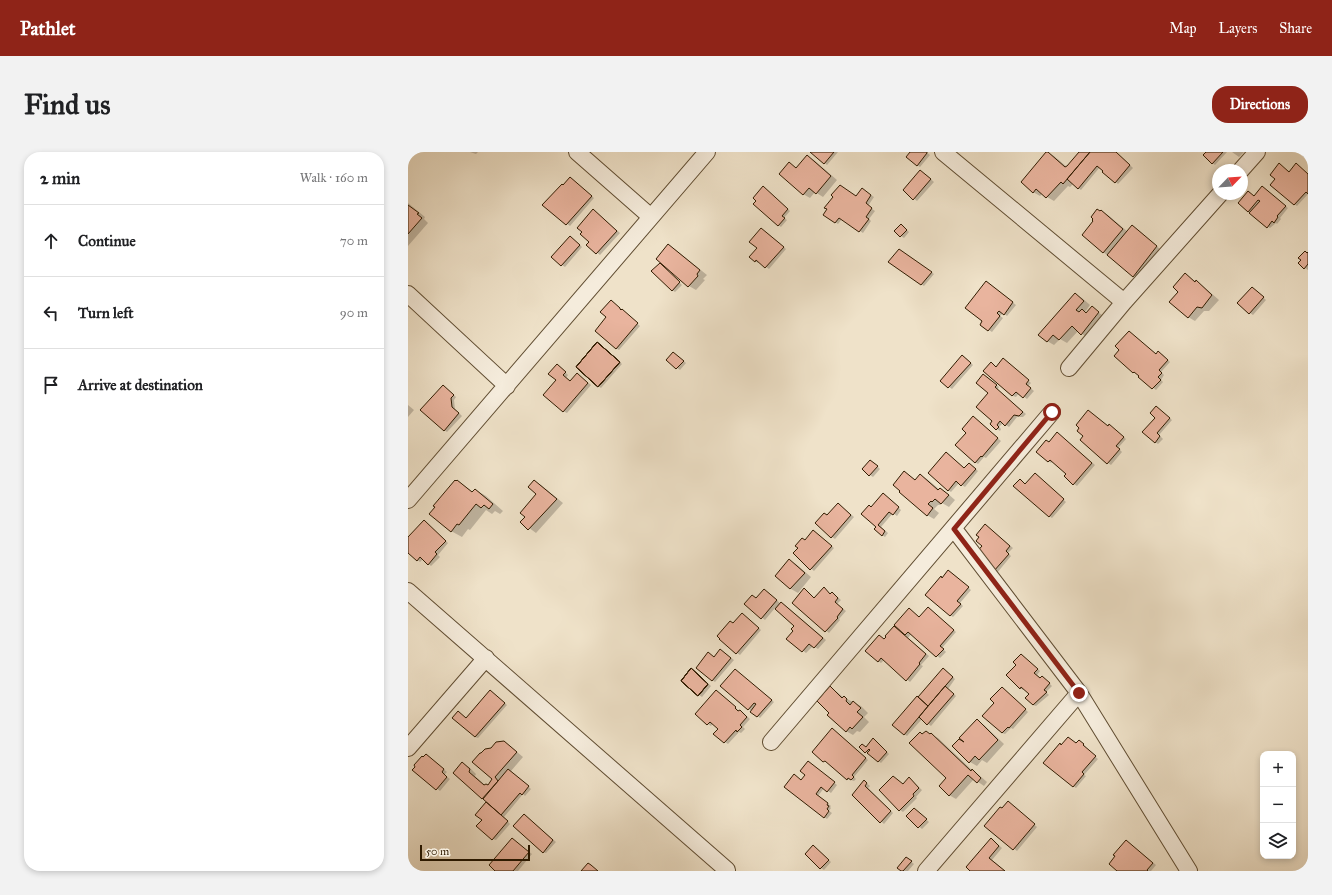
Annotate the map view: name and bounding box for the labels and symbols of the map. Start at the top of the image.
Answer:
north arrow [1212,164,1248,200]
route start [1043,403,1061,421]
route end [1070,684,1088,702]
scale bar [420,843,530,862]

